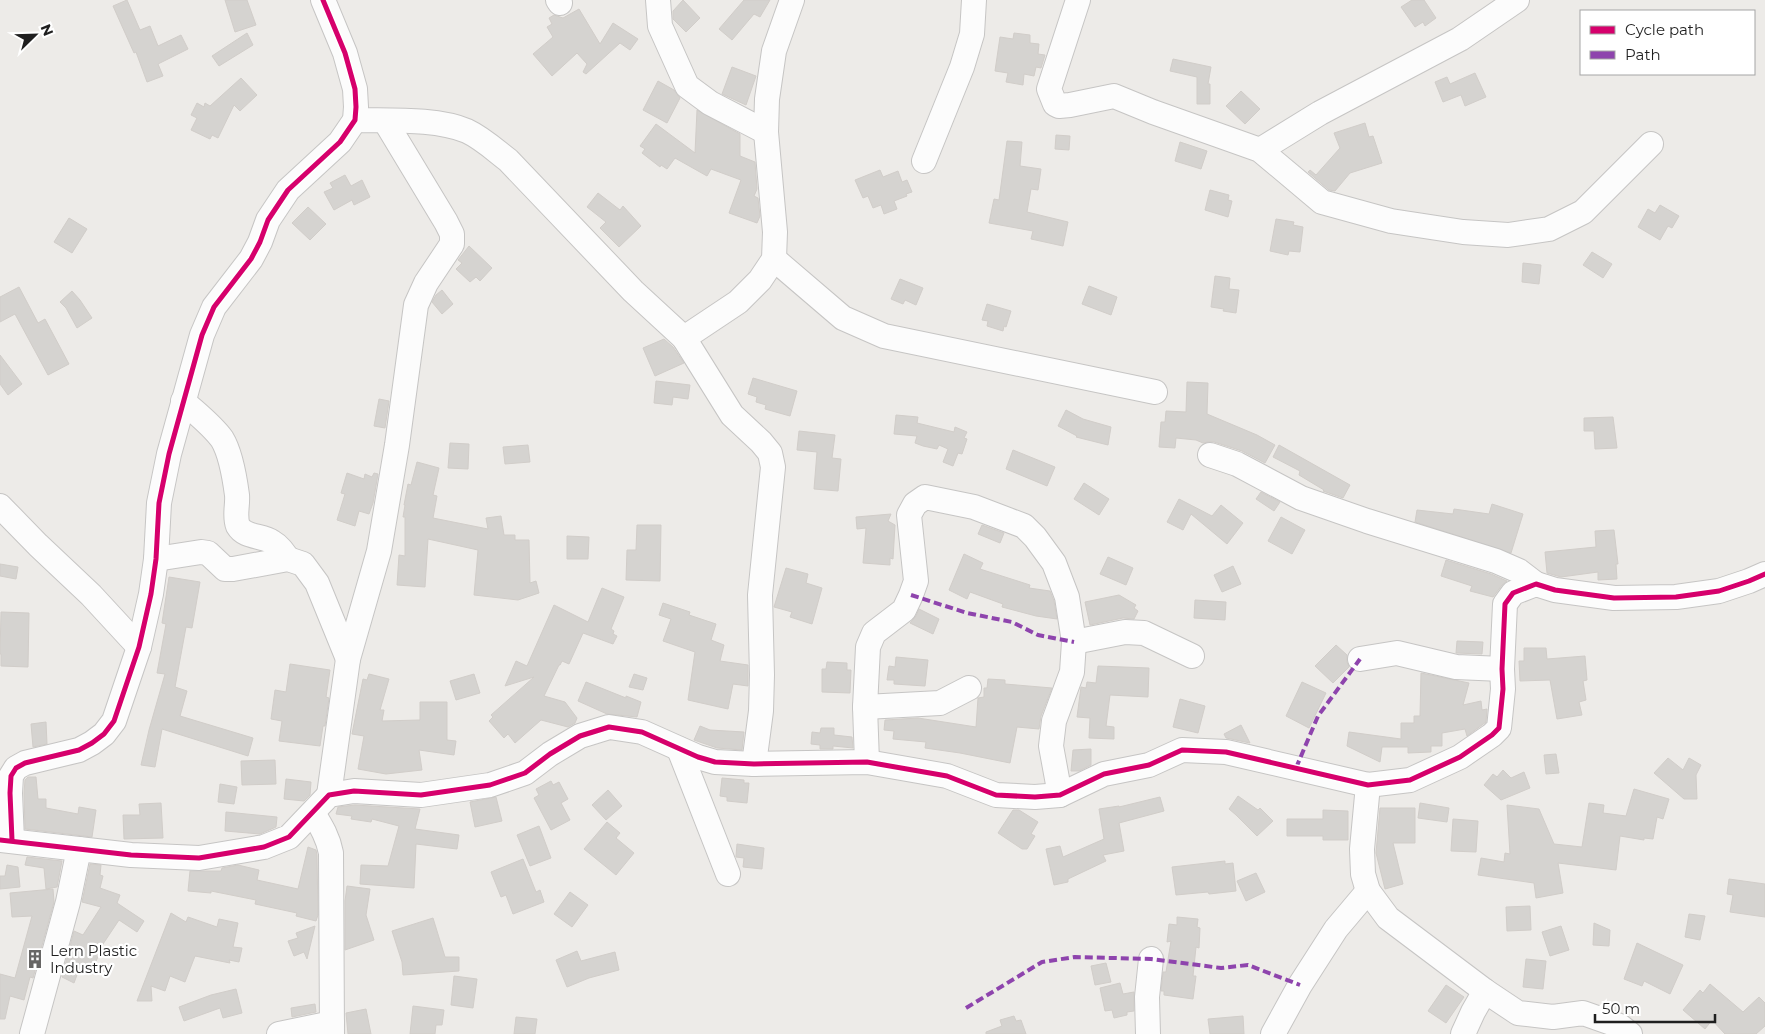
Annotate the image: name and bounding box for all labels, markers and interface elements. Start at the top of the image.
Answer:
north arrow [10,10,60,60]
legend [1580,10,1755,75]
text: Cycle path [1625,20,1704,39]
text: N [36,21,57,39]
text: Path [1625,45,1661,64]
place label: Lern Plastic Industry [50,941,137,977]
building icon: Lern Plastic Industry [24,948,46,970]
scale bar [1595,992,1715,1024]
text: 50 m [1602,999,1640,1018]

